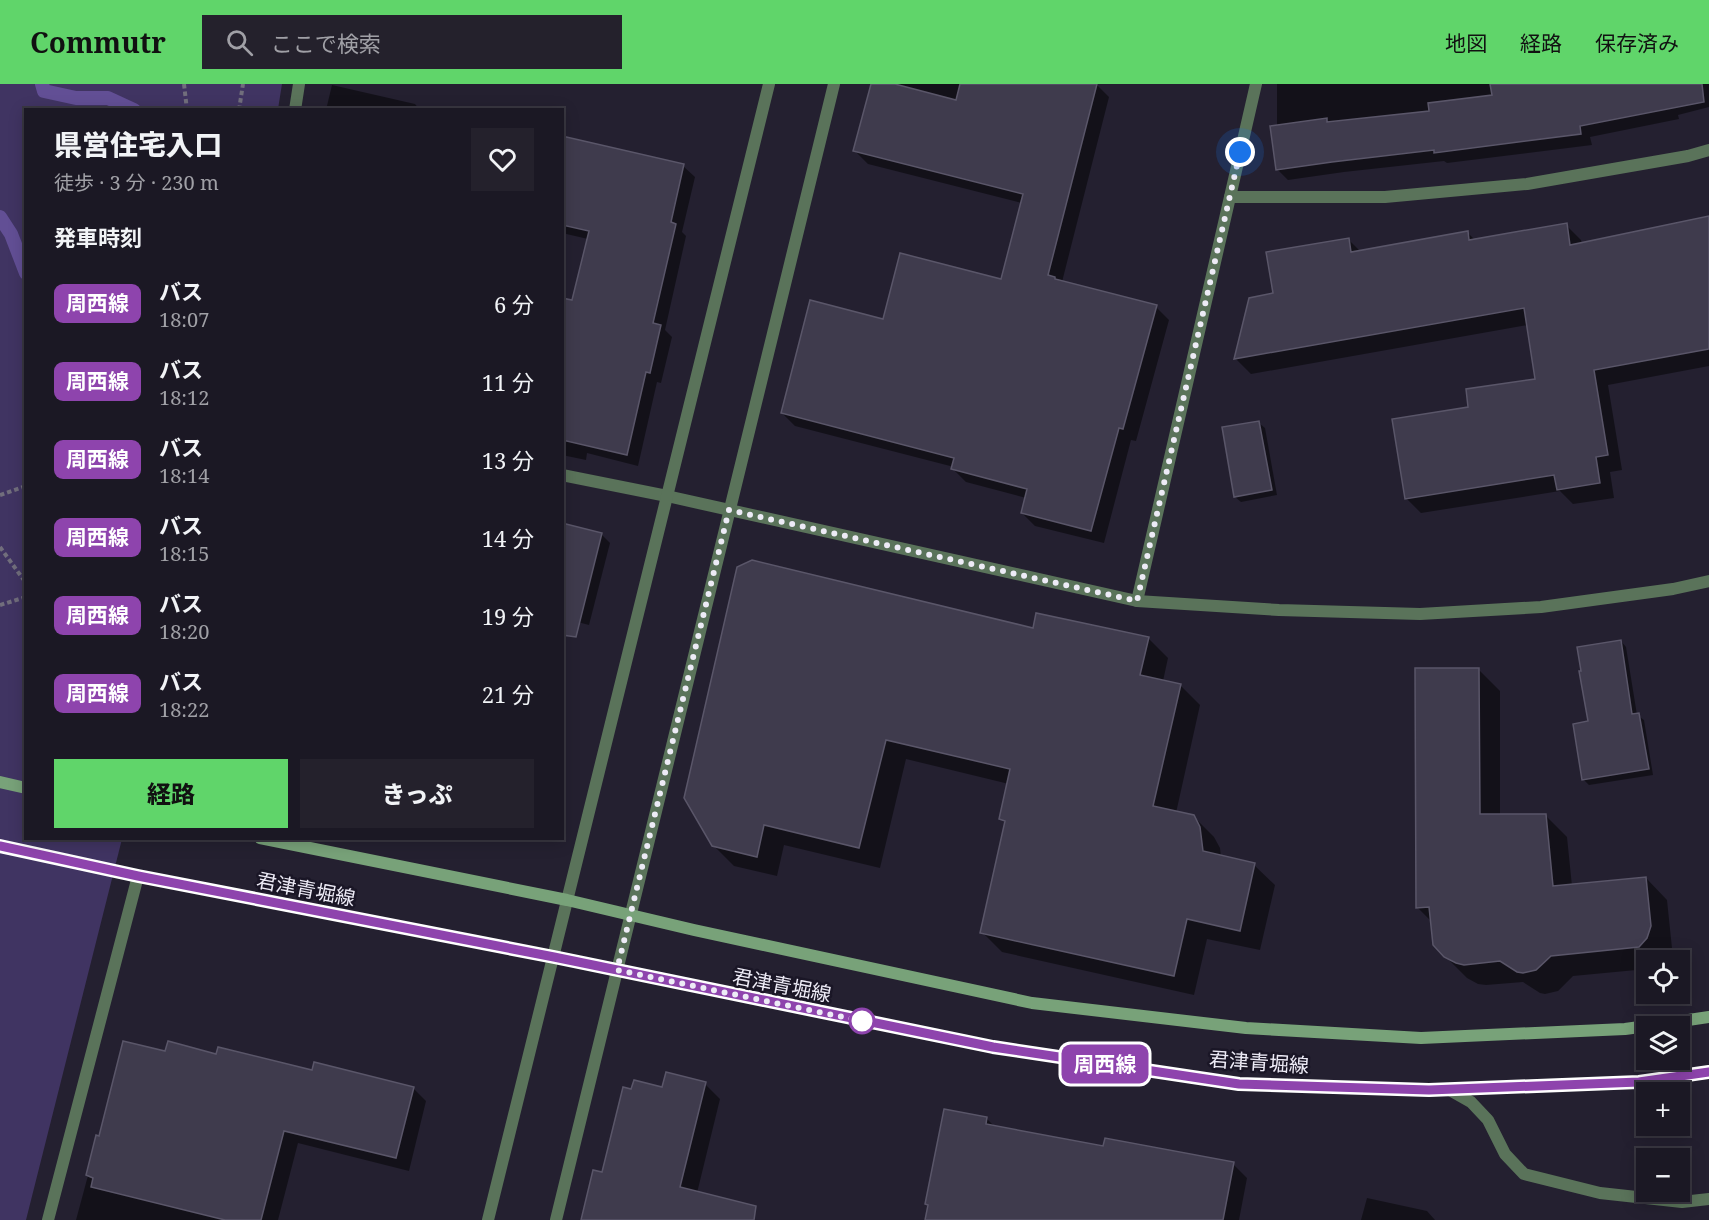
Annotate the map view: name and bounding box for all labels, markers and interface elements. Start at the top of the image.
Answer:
search box [202,15,622,69]
text: Commutr [30,23,166,61]
icon: search [223,26,256,59]
text: ここで検索 [271,28,381,58]
text: 地図 [1445,29,1487,57]
text: 経路 [1520,29,1562,57]
text: 保存済み [1595,29,1679,57]
text: 県営住宅入口 [54,125,222,163]
button: heart [471,128,534,191]
your location [1225,137,1255,167]
text: 徒歩 · 3 分 · 230 m [54,169,219,196]
text: 発車時刻 [54,222,142,252]
text: バス [159,276,203,306]
text: 周西線 [66,289,129,317]
text: 6 分 [494,289,534,319]
text: 18:07 [159,306,209,333]
text: バス [159,354,203,384]
text: 周西線 [66,367,129,395]
text: 11 分 [482,367,534,397]
text: 18:12 [159,384,209,411]
text: バス [159,432,203,462]
text: 周西線 [66,445,129,473]
text: 13 分 [482,445,534,475]
text: 18:14 [159,462,209,489]
text: バス [159,510,203,540]
text: 周西線 [66,523,129,551]
text: 14 分 [482,523,534,553]
text: 18:15 [159,540,209,567]
text: バス [159,588,203,618]
text: 周西線 [66,601,129,629]
text: 19 分 [482,601,534,631]
text: 18:20 [159,618,209,645]
text: バス [159,666,203,696]
text: 周西線 [66,679,129,707]
text: 21 分 [482,679,534,709]
text: 18:22 [159,696,209,723]
button: 経路 [54,759,288,828]
button: きっぷ [300,759,534,828]
street label: 君津青堀線 [254,866,358,912]
map controls [1636,950,1690,1202]
button: locate [1636,950,1690,1004]
street label: 君津青堀線 [730,962,834,1008]
unlabelled marker [849,1008,875,1034]
button: layers [1636,1016,1690,1070]
line badge: 周西線 [1070,1044,1140,1084]
street label: 君津青堀線 [1208,1045,1310,1079]
text: 周西線 [1074,1050,1137,1078]
button: + [1636,1082,1690,1136]
button: − [1636,1148,1690,1202]

